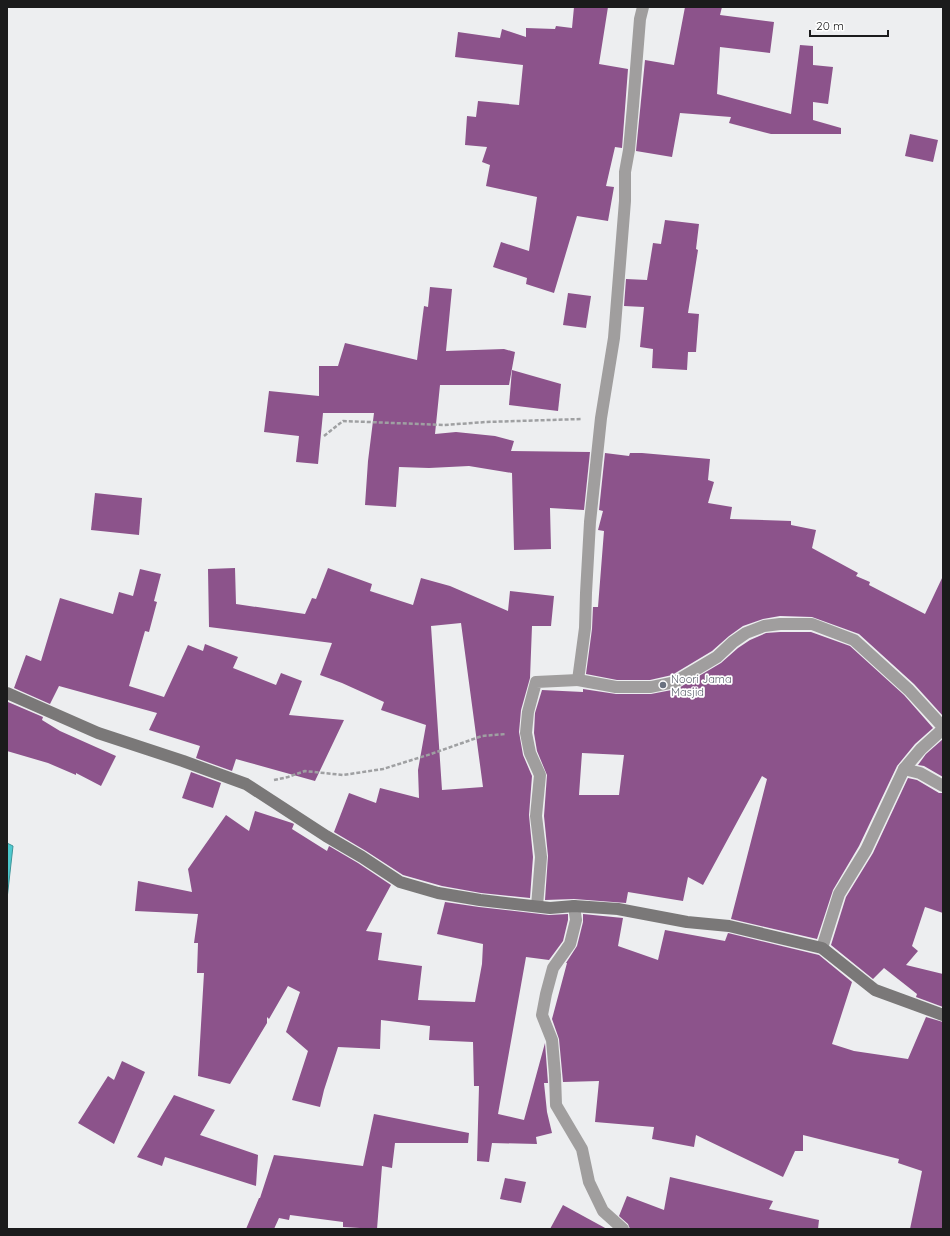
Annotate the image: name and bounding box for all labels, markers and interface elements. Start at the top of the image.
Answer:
scale bar [810,12,888,38]
text: 20 m [816,18,844,33]
place label: Noori Jama Masjid [671,672,732,699]
marker: Noori Jama Masjid [658,680,668,690]

